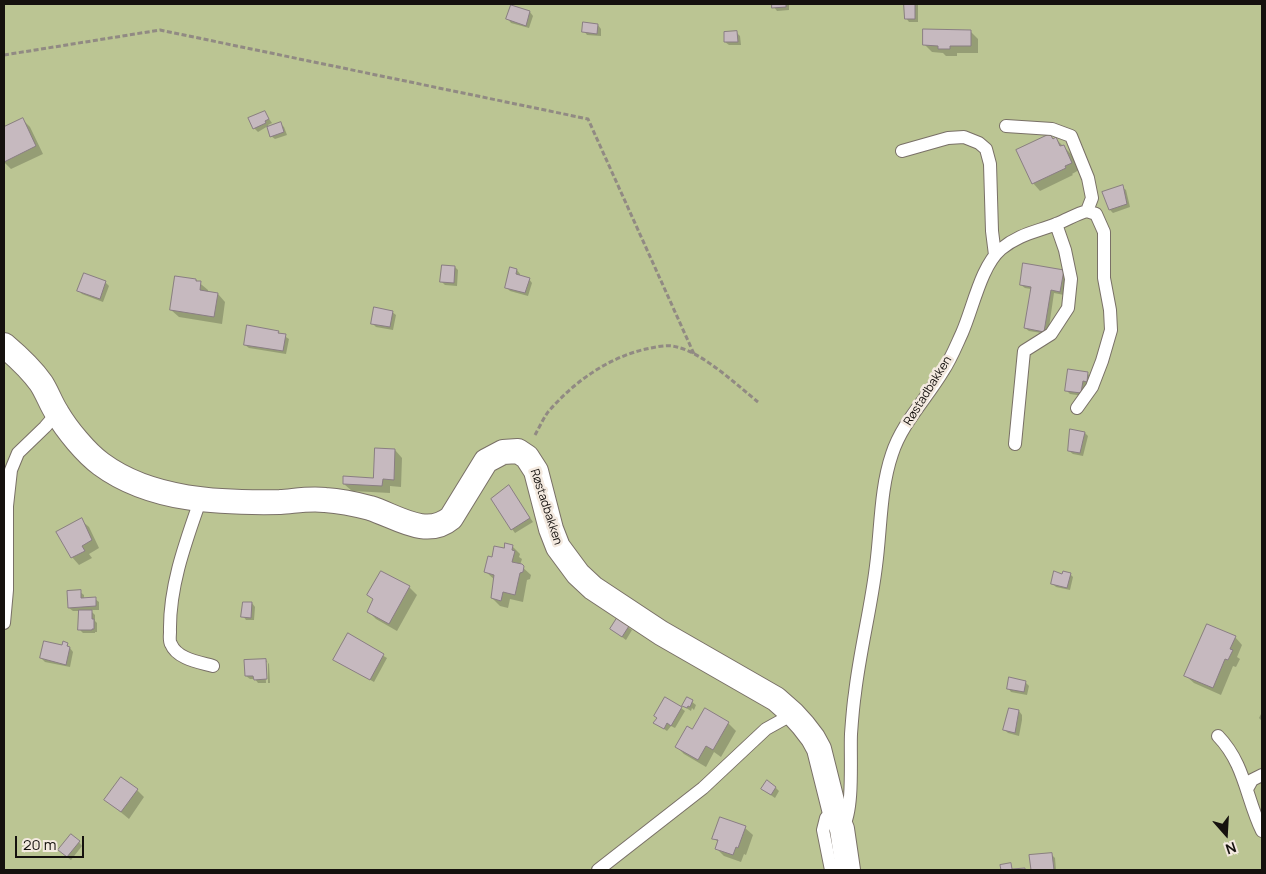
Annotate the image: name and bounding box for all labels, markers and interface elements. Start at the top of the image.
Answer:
street label: Røstadbakken [901,354,955,428]
street label: Røstadbakken [527,467,565,547]
north arrow [1201,809,1251,859]
scale bar [18,826,86,858]
text: 20 m [23,834,56,855]
text: N [1223,838,1239,859]

